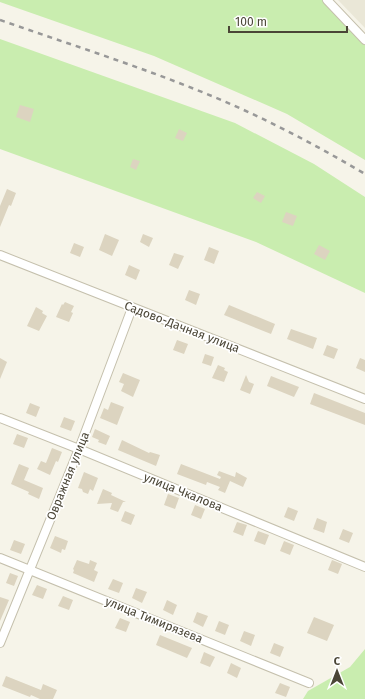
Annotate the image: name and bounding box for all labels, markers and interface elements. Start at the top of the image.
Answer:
scale bar [229,8,347,34]
text: 100 m [235,15,267,29]
street label: Садово-Дачная улица [122,299,242,355]
street label: Овражная улица [44,430,92,522]
street label: улица Чкалова [142,470,224,514]
street label: улица Тимирязева [103,594,205,646]
north arrow [317,651,357,691]
text: С [334,655,341,668]

